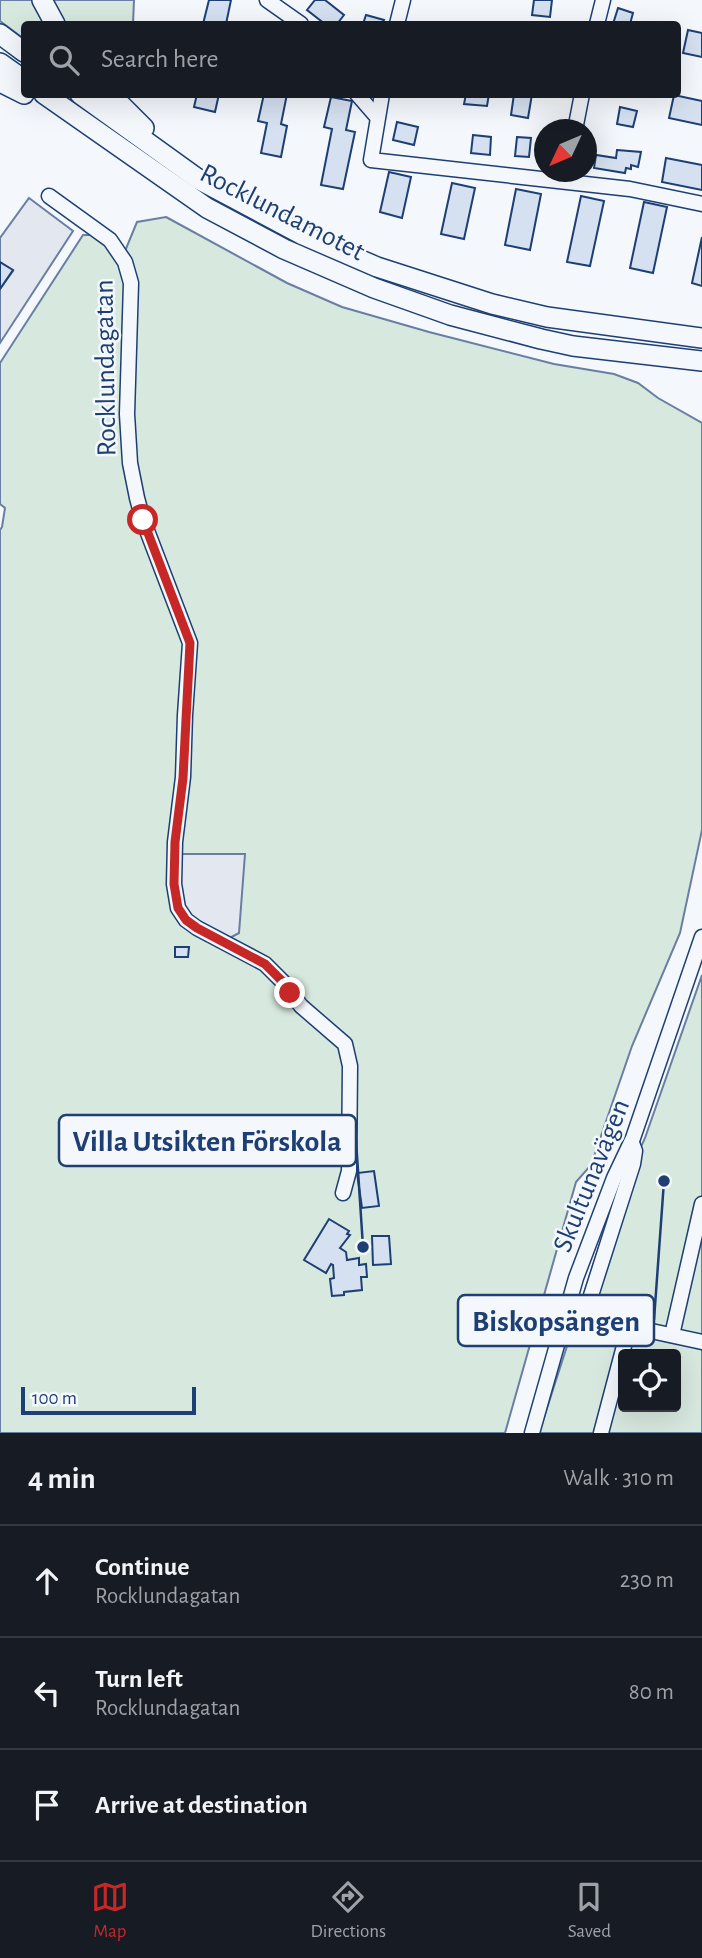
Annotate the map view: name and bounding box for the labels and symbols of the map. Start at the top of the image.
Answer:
north arrow [534,119,597,182]
street label: Rocklundamotet [195,159,369,266]
street label: Rocklundagatan [90,279,122,457]
route start [127,504,158,535]
route end [274,977,305,1008]
street label: Skultunavägen [548,1095,635,1256]
callout: Villa Utsikten Förskola [59,1115,356,1166]
text: Villa Utsikten Förskola [72,1127,342,1157]
callout: Biskopsängen [458,1295,654,1346]
text: Biskopsängen [472,1307,640,1337]
scale bar [21,1384,196,1416]

